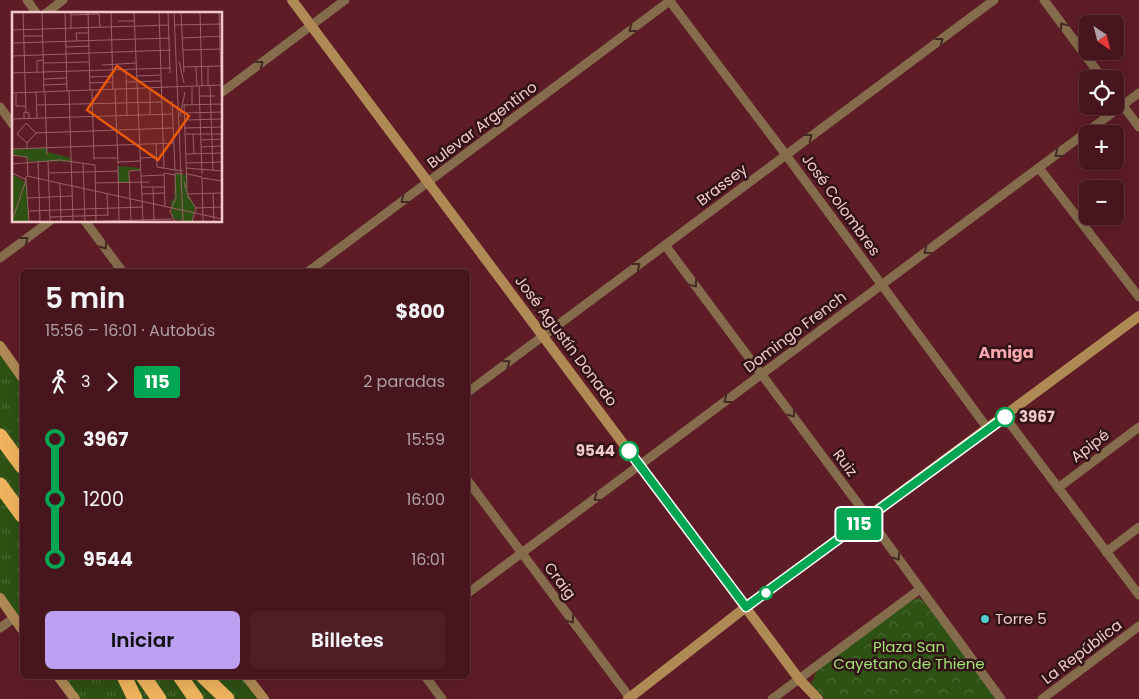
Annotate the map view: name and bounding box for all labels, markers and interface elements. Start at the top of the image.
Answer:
inset map [12,12,222,222]
north arrow [1079,15,1124,60]
map controls [1079,15,1124,225]
one-way arrow [1060,22,1069,31]
one-way arrow [628,23,638,32]
one-way arrow [934,38,943,46]
one-way arrow [254,61,263,69]
button: locate [1079,70,1124,115]
street label: Bulevar Argentino [422,76,541,173]
button: + [1079,125,1124,170]
one-way arrow [803,135,812,143]
one-way arrow [1055,148,1064,156]
street label: José Colombres [797,149,886,260]
street label: Brassey [692,158,752,211]
button: − [1079,180,1124,225]
one-way arrow [401,195,410,203]
one-way arrow [19,237,29,246]
one-way arrow [98,240,107,250]
one-way arrow [924,245,933,253]
one-way arrow [631,263,641,272]
street label: José Agustín Donado [510,271,623,410]
one-way arrow [688,278,697,288]
text: 5 min [45,279,125,318]
street label: Domingo French [739,286,850,377]
text: $800 [395,298,445,325]
text: 15:56 – 16:01 · Autobús [45,319,215,342]
district label: Amiga [978,341,1034,364]
one-way arrow [501,360,511,369]
icon: walk [45,368,73,396]
icon: forward [98,368,126,396]
text: 115 [144,369,170,394]
text: 3 [81,370,90,393]
text: 2 paradas [363,370,445,393]
one-way arrow [724,395,733,403]
place label: 3967 [1019,406,1055,427]
marker: 3967 [995,407,1015,427]
one-way arrow [786,408,795,418]
street label: Apipé [1066,424,1113,467]
text: 3967 [83,426,128,453]
text: 15:59 [406,428,445,451]
place label: 9544 [576,440,615,461]
marker: 9544 [619,441,639,461]
street label: Ruiz [828,445,863,481]
text: 1200 [83,486,124,513]
text: 16:00 [406,488,445,511]
one-way arrow [593,492,603,501]
line badge: 115 [830,508,888,540]
text: 115 [846,511,872,536]
text: 9544 [83,546,133,573]
text: 16:01 [411,548,445,571]
one-way arrow [891,551,900,560]
street label: Craig [540,558,581,603]
unlabelled marker [759,586,773,600]
place label: Torre 5 [995,608,1047,629]
button: Iniciar [45,611,240,669]
button: Billetes [250,611,445,669]
marker: Torre 5 [979,613,991,625]
one-way arrow [566,614,574,623]
street label: La República [1037,614,1126,689]
park label: Plaza San Cayetano de Thiene [833,636,985,674]

